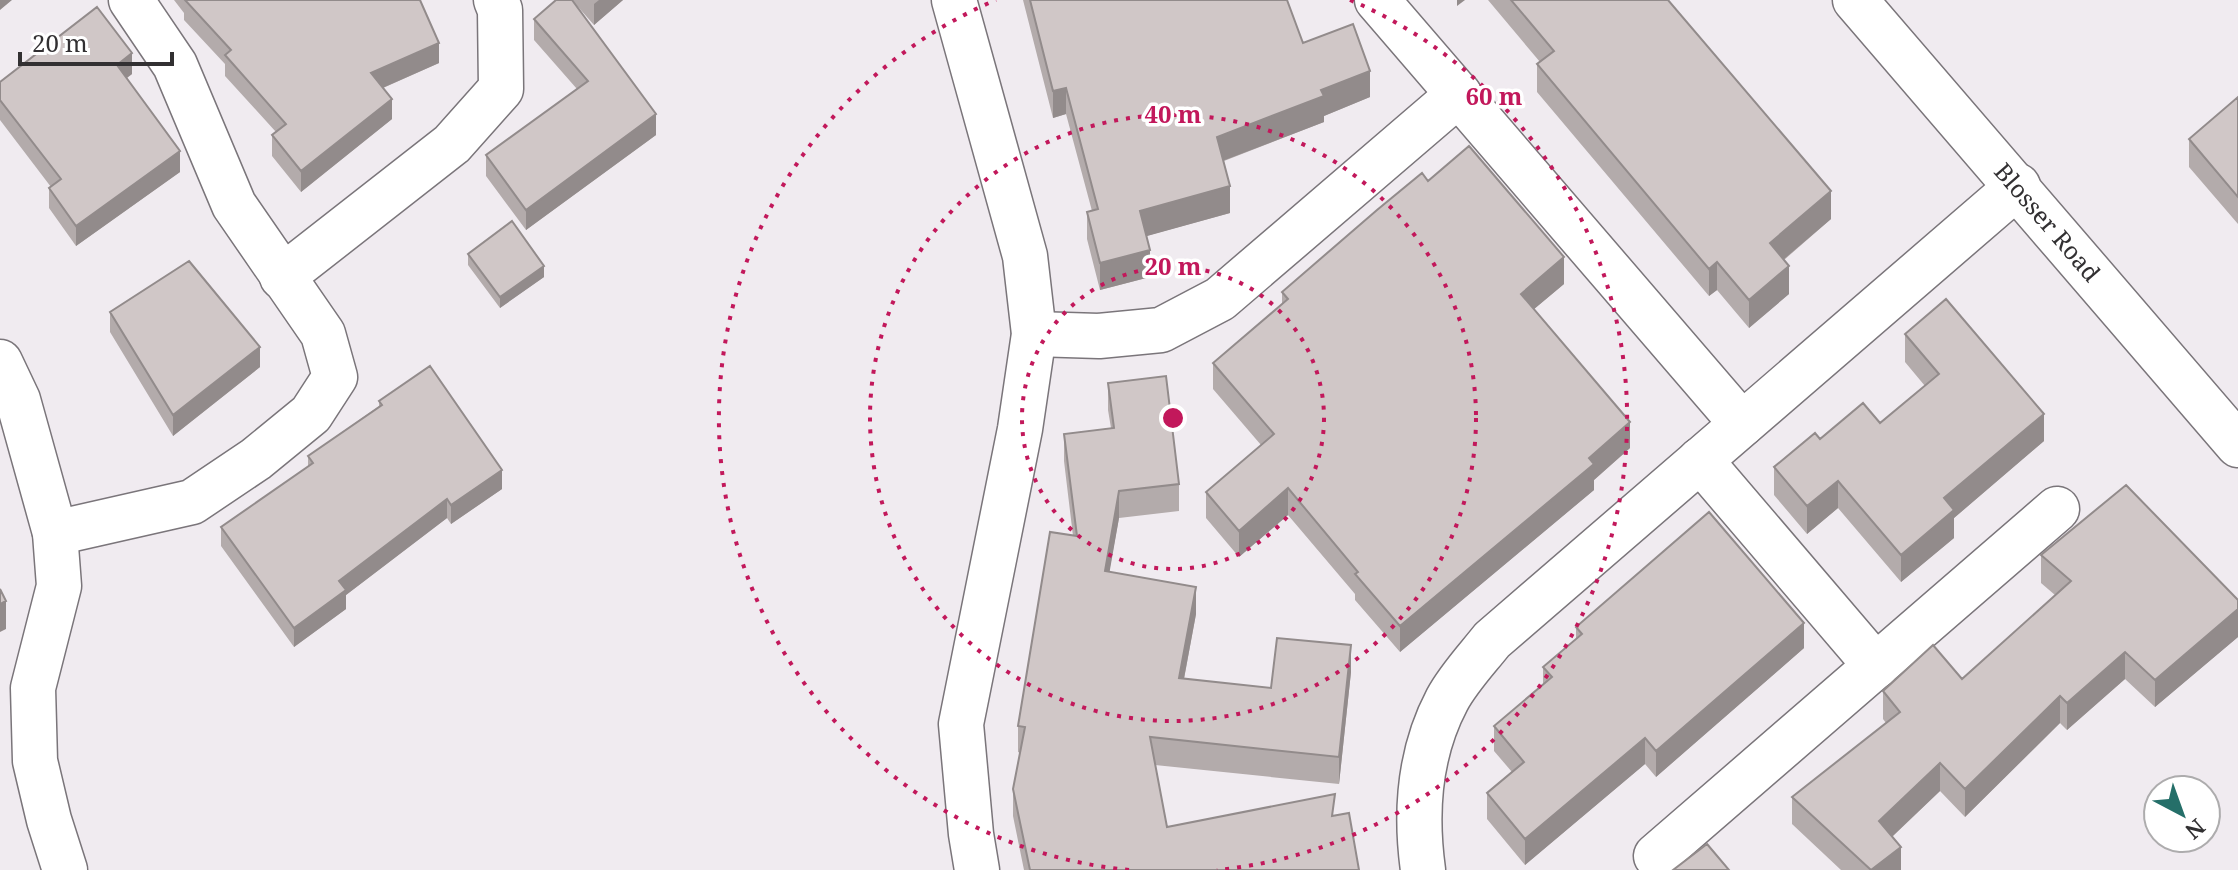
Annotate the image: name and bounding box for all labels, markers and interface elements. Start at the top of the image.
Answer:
scale bar [20,16,172,66]
text: 20 m [32,26,88,59]
text: 60 m [1465,79,1523,112]
text: 40 m [1144,97,1202,130]
street label: Blosser Road [1987,155,2109,288]
text: 20 m [1144,249,1202,282]
centre of rings [1159,404,1187,432]
north arrow [2142,774,2222,854]
text: N [2179,813,2212,847]

